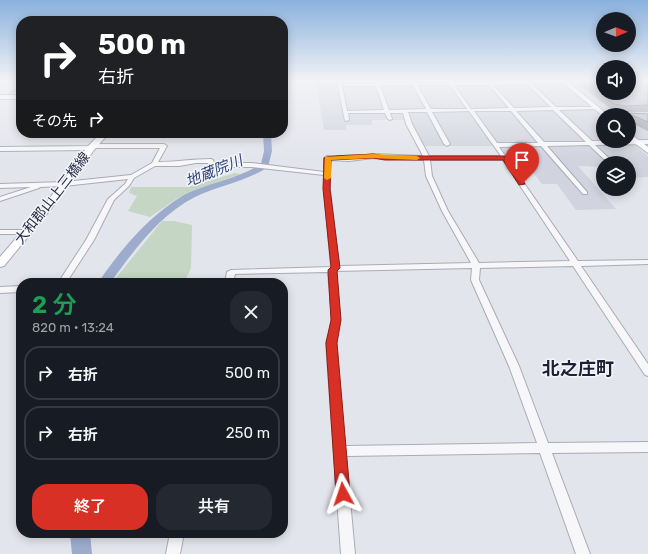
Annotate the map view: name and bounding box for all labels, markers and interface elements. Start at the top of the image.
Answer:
north arrow [596,12,636,52]
map controls [596,12,636,196]
text: 500 m [98,28,186,61]
icon: right [32,32,84,84]
button: sound [596,60,636,100]
text: 右折 [98,66,134,88]
icon: right [85,108,107,130]
button: search [596,108,636,148]
text: その先 [32,112,77,130]
pin [505,143,539,184]
street label: 大和郡山上三橋線 [11,149,94,248]
icon: arrive [511,149,533,171]
water label: 地蔵院川 [183,151,247,191]
button: layers [596,156,636,196]
text: 2 分 [32,291,77,319]
button: close [230,291,272,333]
text: 820 m · 13:24 [32,320,114,335]
district label: 北之庄町 [542,358,614,380]
icon: right [34,362,56,384]
text: 500 m [225,364,270,382]
text: 右折 [68,366,98,384]
icon: right [34,422,56,444]
text: 250 m [226,424,270,442]
text: 右折 [68,426,98,444]
position arrow [322,473,364,515]
button: 終了 [32,484,148,530]
button: 共有 [156,484,272,530]

